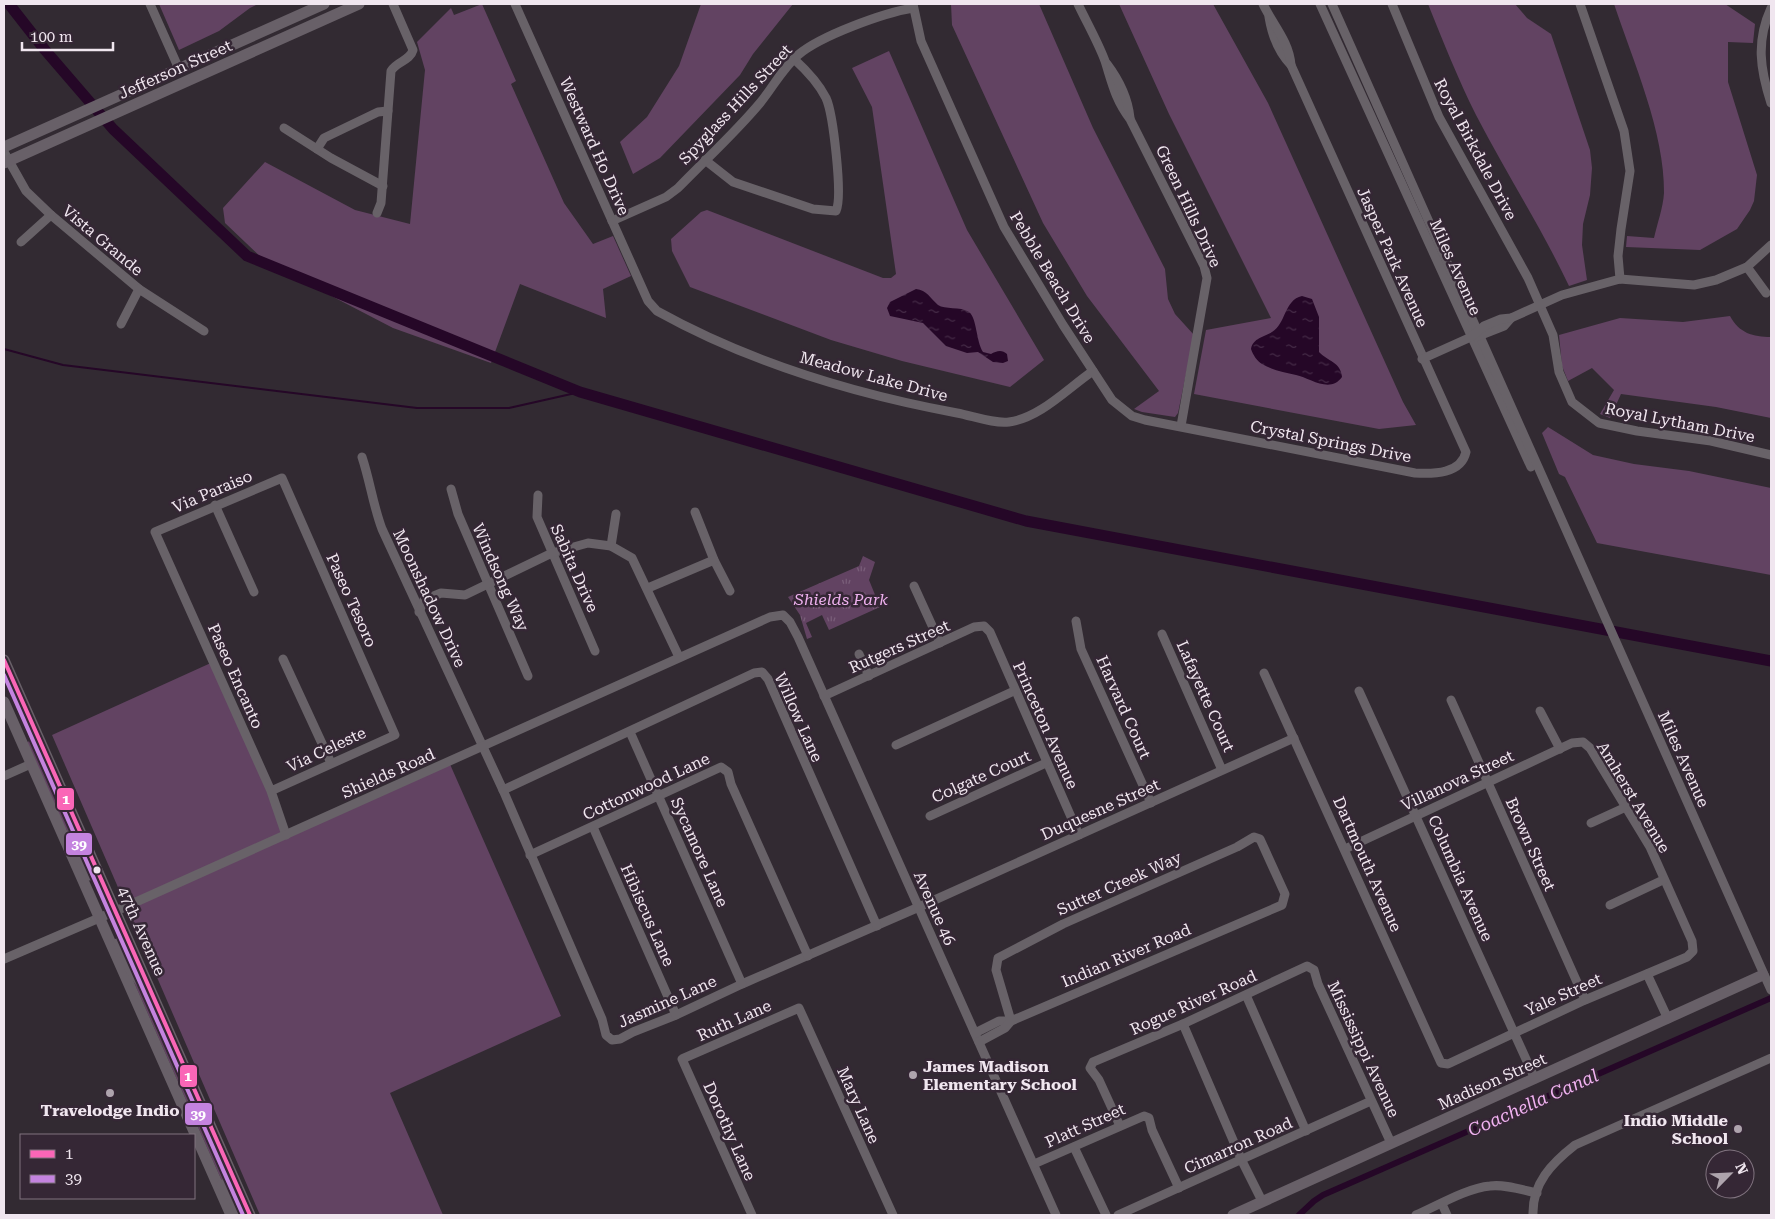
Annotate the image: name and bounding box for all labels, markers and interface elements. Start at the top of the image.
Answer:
scale bar [22,20,114,52]
text: 100 m [30,28,73,46]
street label: Jefferson Street [116,36,235,103]
street label: Spyglass Hills Street [675,40,796,168]
street label: Westward Ho Drive [556,74,634,218]
street label: Royal Birkdale Drive [1430,75,1521,224]
street label: Green Hills Drive [1152,142,1225,271]
street label: Jasper Park Avenue [1353,184,1432,330]
street label: Vista Grande [58,201,147,280]
street label: Pebble Beach Drive [1006,208,1099,347]
street label: Miles Avenue [1426,216,1485,318]
street label: Meadow Lake Drive [798,348,950,405]
street label: Royal Lytham Drive [1603,399,1757,446]
street label: Crystal Springs Drive [1249,417,1413,466]
street label: Via Paraiso [169,466,255,517]
street label: Windsong Way [468,520,533,635]
street label: Sabita Drive [547,521,603,615]
street label: Moonshadow Drive [389,526,470,671]
street label: Paseo Tesoro [322,550,381,650]
park label: Shields Park [793,590,888,609]
street label: Rutgers Street [846,616,953,677]
street label: Paseo Encanto [204,621,267,732]
street label: Lafayette Court [1172,638,1239,755]
street label: Harvard Court [1092,653,1155,762]
street label: Princeton Avenue [1009,659,1082,792]
street label: Willow Lane [770,670,827,765]
street label: Miles Avenue [1654,708,1713,810]
street label: Via Celeste [284,723,369,776]
street label: Amherst Avenue [1593,738,1674,856]
street label: Shields Road [339,744,438,803]
street label: Colgate Court [929,746,1034,807]
street label: Villanova Street [1398,746,1517,815]
street label: Cottonwood Lane [580,749,713,824]
street label: Duquesne Street [1038,775,1163,844]
line badge: 1 [56,787,75,811]
text: 1 [62,791,70,807]
street label: Sycamore Lane [667,794,732,910]
street label: Dartmouth Avenue [1329,794,1406,935]
street label: Brown Street [1502,795,1560,894]
street label: Columbia Avenue [1424,812,1497,944]
line badge: 39 [65,832,93,856]
text: 39 [71,836,87,852]
street label: Sutter Creek Way [1054,847,1185,919]
street label: Hibiscus Lane [617,861,679,969]
unlabelled marker [92,865,102,875]
street label: Avenue 46 [910,868,959,948]
street label: 47th Avenue [113,884,170,979]
street label: Indian River Road [1059,920,1194,991]
street label: Rogue River Road [1127,966,1259,1039]
street label: Yale Street [1522,969,1605,1020]
street label: Jasmine Lane [615,971,719,1032]
street label: Mississippi Avenue [1324,978,1404,1121]
street label: Ruth Lane [694,996,774,1045]
street label: Madison Street [1435,1049,1549,1114]
place label: James Madison Elementary School [923,1057,1078,1094]
line badge: 1 [179,1064,198,1088]
street label: Mary Lane [833,1064,884,1147]
water label: Coachella Canal [1464,1064,1601,1141]
text: 1 [184,1068,192,1084]
marker: James Madison Elementary School [907,1069,919,1081]
street label: Dorothy Lane [699,1079,760,1184]
marker: Travelodge Indio [104,1087,116,1099]
street label: Platt Street [1042,1099,1128,1152]
place label: Travelodge Indio [41,1101,180,1120]
line badge: 39 [184,1102,213,1126]
text: 39 [190,1106,206,1122]
place label: Indio Middle School [1624,1111,1729,1148]
street label: Cimarron Road [1181,1113,1295,1178]
marker: Indio Middle School [1732,1123,1744,1135]
legend [20,1134,195,1199]
text: 1 [65,1145,73,1163]
north arrow [1705,1149,1755,1199]
text: N [1732,1161,1751,1177]
text: 39 [65,1170,82,1188]

